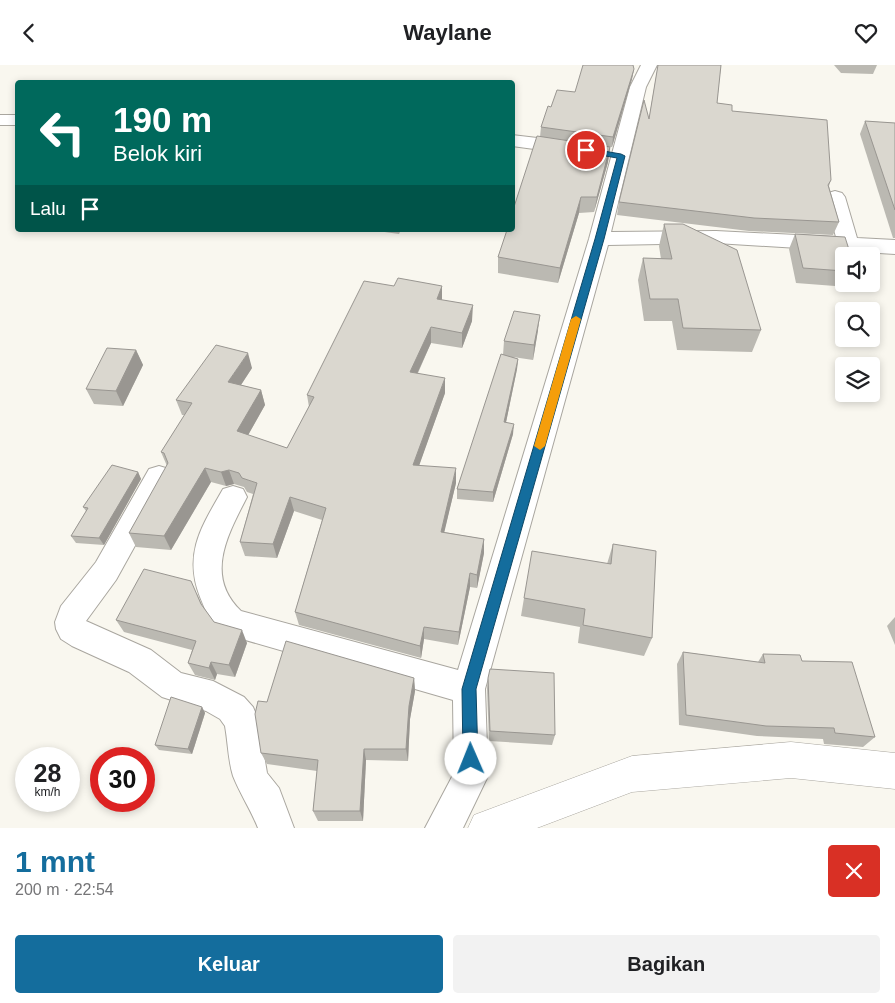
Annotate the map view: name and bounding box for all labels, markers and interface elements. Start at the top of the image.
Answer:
icon: back [15,19,43,47]
icon: heart [852,19,880,47]
text: Waylane [403,20,492,45]
icon: left [30,100,95,165]
text: 190 m [113,100,212,139]
pin [565,129,607,171]
icon: arrive [572,136,600,164]
text: Belok kiri [113,141,202,166]
icon: arrive [76,195,104,223]
text: Lalu [30,198,66,219]
map controls [835,247,880,402]
button: sound [835,247,880,292]
button: search [835,302,880,347]
button: layers [835,357,880,402]
position arrow [444,732,496,784]
speed limit sign: 30 [90,747,155,812]
text: 28 [34,759,61,787]
text: km/h [34,785,61,799]
text: 1 mnt [15,845,95,878]
button: close [828,845,880,897]
text: 200 m · 22:54 [15,881,114,898]
button: Keluar [15,935,443,993]
button: Bagikan [453,935,880,993]

